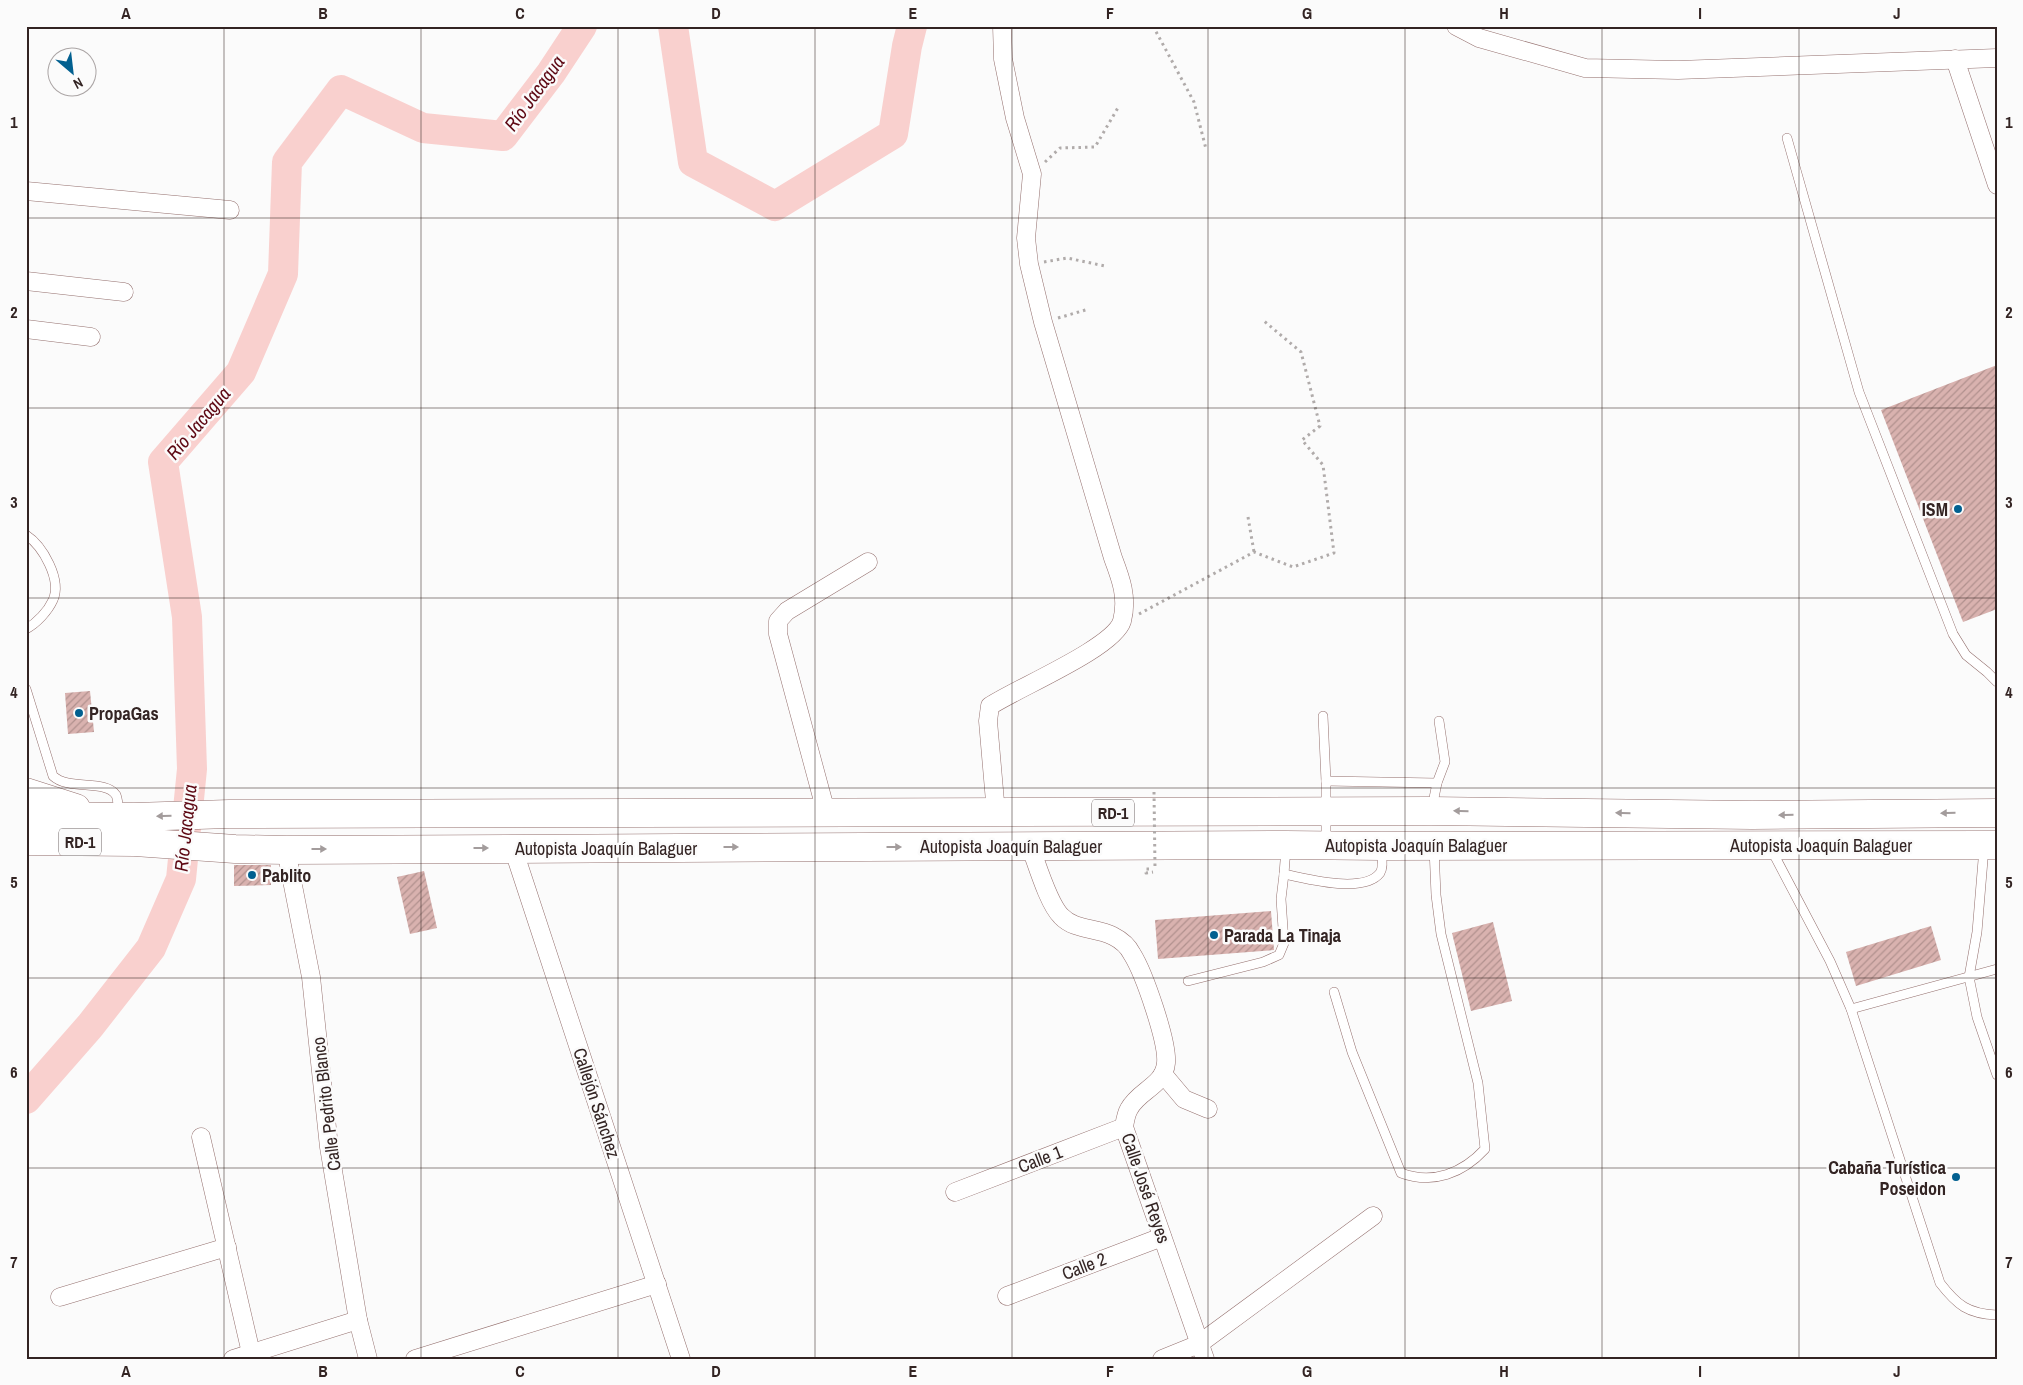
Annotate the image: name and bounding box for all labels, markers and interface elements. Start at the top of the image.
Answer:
text: A [121,2,131,24]
text: B [318,2,328,24]
text: C [515,2,525,24]
text: D [711,2,721,24]
text: E [909,2,918,24]
text: F [1106,2,1114,24]
text: G [1302,2,1312,24]
text: H [1499,2,1509,24]
text: I [1698,2,1702,24]
text: J [1893,2,1901,24]
north arrow [48,48,98,98]
water label: Río Jacagua [498,50,570,136]
text: N [70,74,86,93]
text: 1 [10,111,18,133]
text: 1 [2005,111,2013,133]
text: 2 [10,301,18,323]
text: 2 [2005,301,2013,323]
water label: Río Jacagua [160,381,236,465]
text: 3 [10,491,18,513]
text: 3 [2005,491,2013,513]
place label: ISM [1922,497,1948,522]
marker: ISM [1952,503,1964,515]
text: 4 [10,681,18,703]
text: 4 [2005,681,2013,703]
place label: PropaGas [89,701,159,726]
marker: PropaGas [73,707,85,719]
water label: Río Jacagua [167,783,203,873]
road number: RD-1 [1092,800,1134,826]
one-way arrow [1452,807,1468,815]
one-way arrow [1615,809,1631,817]
one-way arrow [1940,809,1956,817]
one-way arrow [1777,811,1793,819]
one-way arrow [156,813,172,821]
road number: RD-1 [59,829,101,856]
street label: Autopista Joaquín Balaguer [1324,833,1507,858]
street label: Autopista Joaquín Balaguer [1729,833,1912,858]
street label: Autopista Joaquín Balaguer [919,834,1102,859]
street label: Autopista Joaquín Balaguer [514,836,697,861]
one-way arrow [723,843,739,851]
one-way arrow [886,843,902,851]
one-way arrow [473,844,489,852]
one-way arrow [311,845,327,853]
place label: Pablito [262,863,311,888]
marker: Pablito [246,869,258,881]
text: 5 [10,871,18,893]
text: 5 [2005,871,2013,893]
place label: Parada La Tinaja [1224,923,1342,948]
marker: Parada La Tinaja [1208,929,1220,941]
street label: Calle Pedrito Blanco [305,1036,347,1172]
street label: Callejón Sánchez [567,1045,627,1161]
text: 6 [10,1061,18,1083]
text: 6 [2005,1061,2013,1083]
street label: Calle José Reyes [1115,1130,1177,1246]
street label: Calle 1 [1014,1139,1067,1179]
place label: Cabaña Turística Poseidon [1828,1155,1947,1201]
marker: Cabaña Turística Poseidon [1950,1171,1962,1183]
street label: Calle 2 [1058,1246,1110,1286]
text: 7 [10,1251,18,1273]
text: 7 [2005,1251,2013,1273]
text: A [121,1360,131,1382]
text: B [318,1360,328,1382]
text: C [515,1360,525,1382]
text: D [711,1360,721,1382]
text: E [909,1360,918,1382]
text: F [1106,1360,1114,1382]
text: G [1302,1360,1312,1382]
text: H [1499,1360,1509,1382]
text: I [1698,1360,1702,1382]
text: J [1893,1360,1901,1382]

